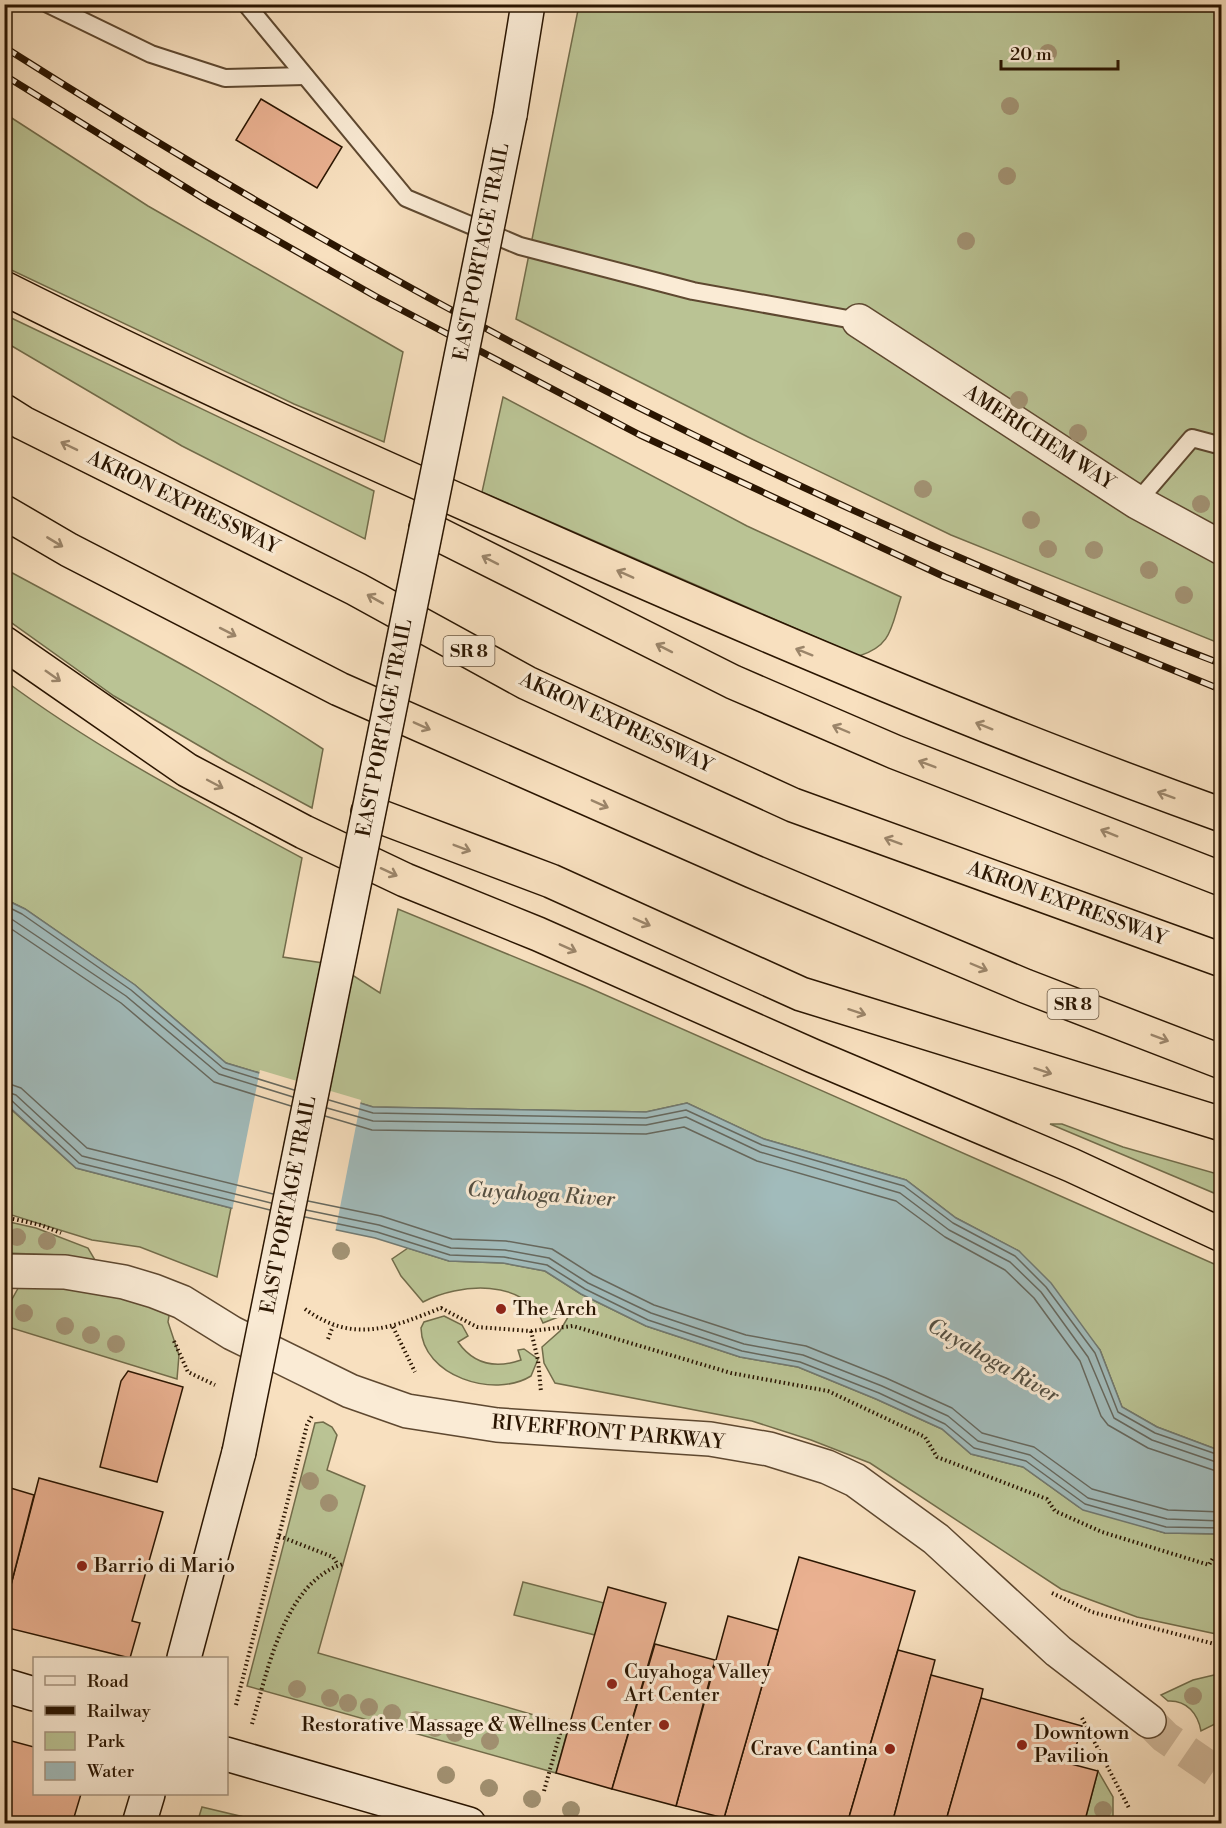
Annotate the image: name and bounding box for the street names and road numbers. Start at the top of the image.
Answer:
street label: EAST PORTAGE TRAIL [449,141,515,363]
street label: AMERICHEM WAY [958,379,1120,497]
street label: AKRON EXPRESSWAY [82,445,284,561]
street label: EAST PORTAGE TRAIL [352,617,418,839]
road number: SR 8 [444,636,494,666]
street label: AKRON EXPRESSWAY [514,667,717,779]
street label: AKRON EXPRESSWAY [963,856,1171,952]
road number: SR 8 [1048,989,1098,1019]
street label: EAST PORTAGE TRAIL [256,1094,322,1316]
street label: RIVERFRONT PARKWAY [490,1410,727,1456]

